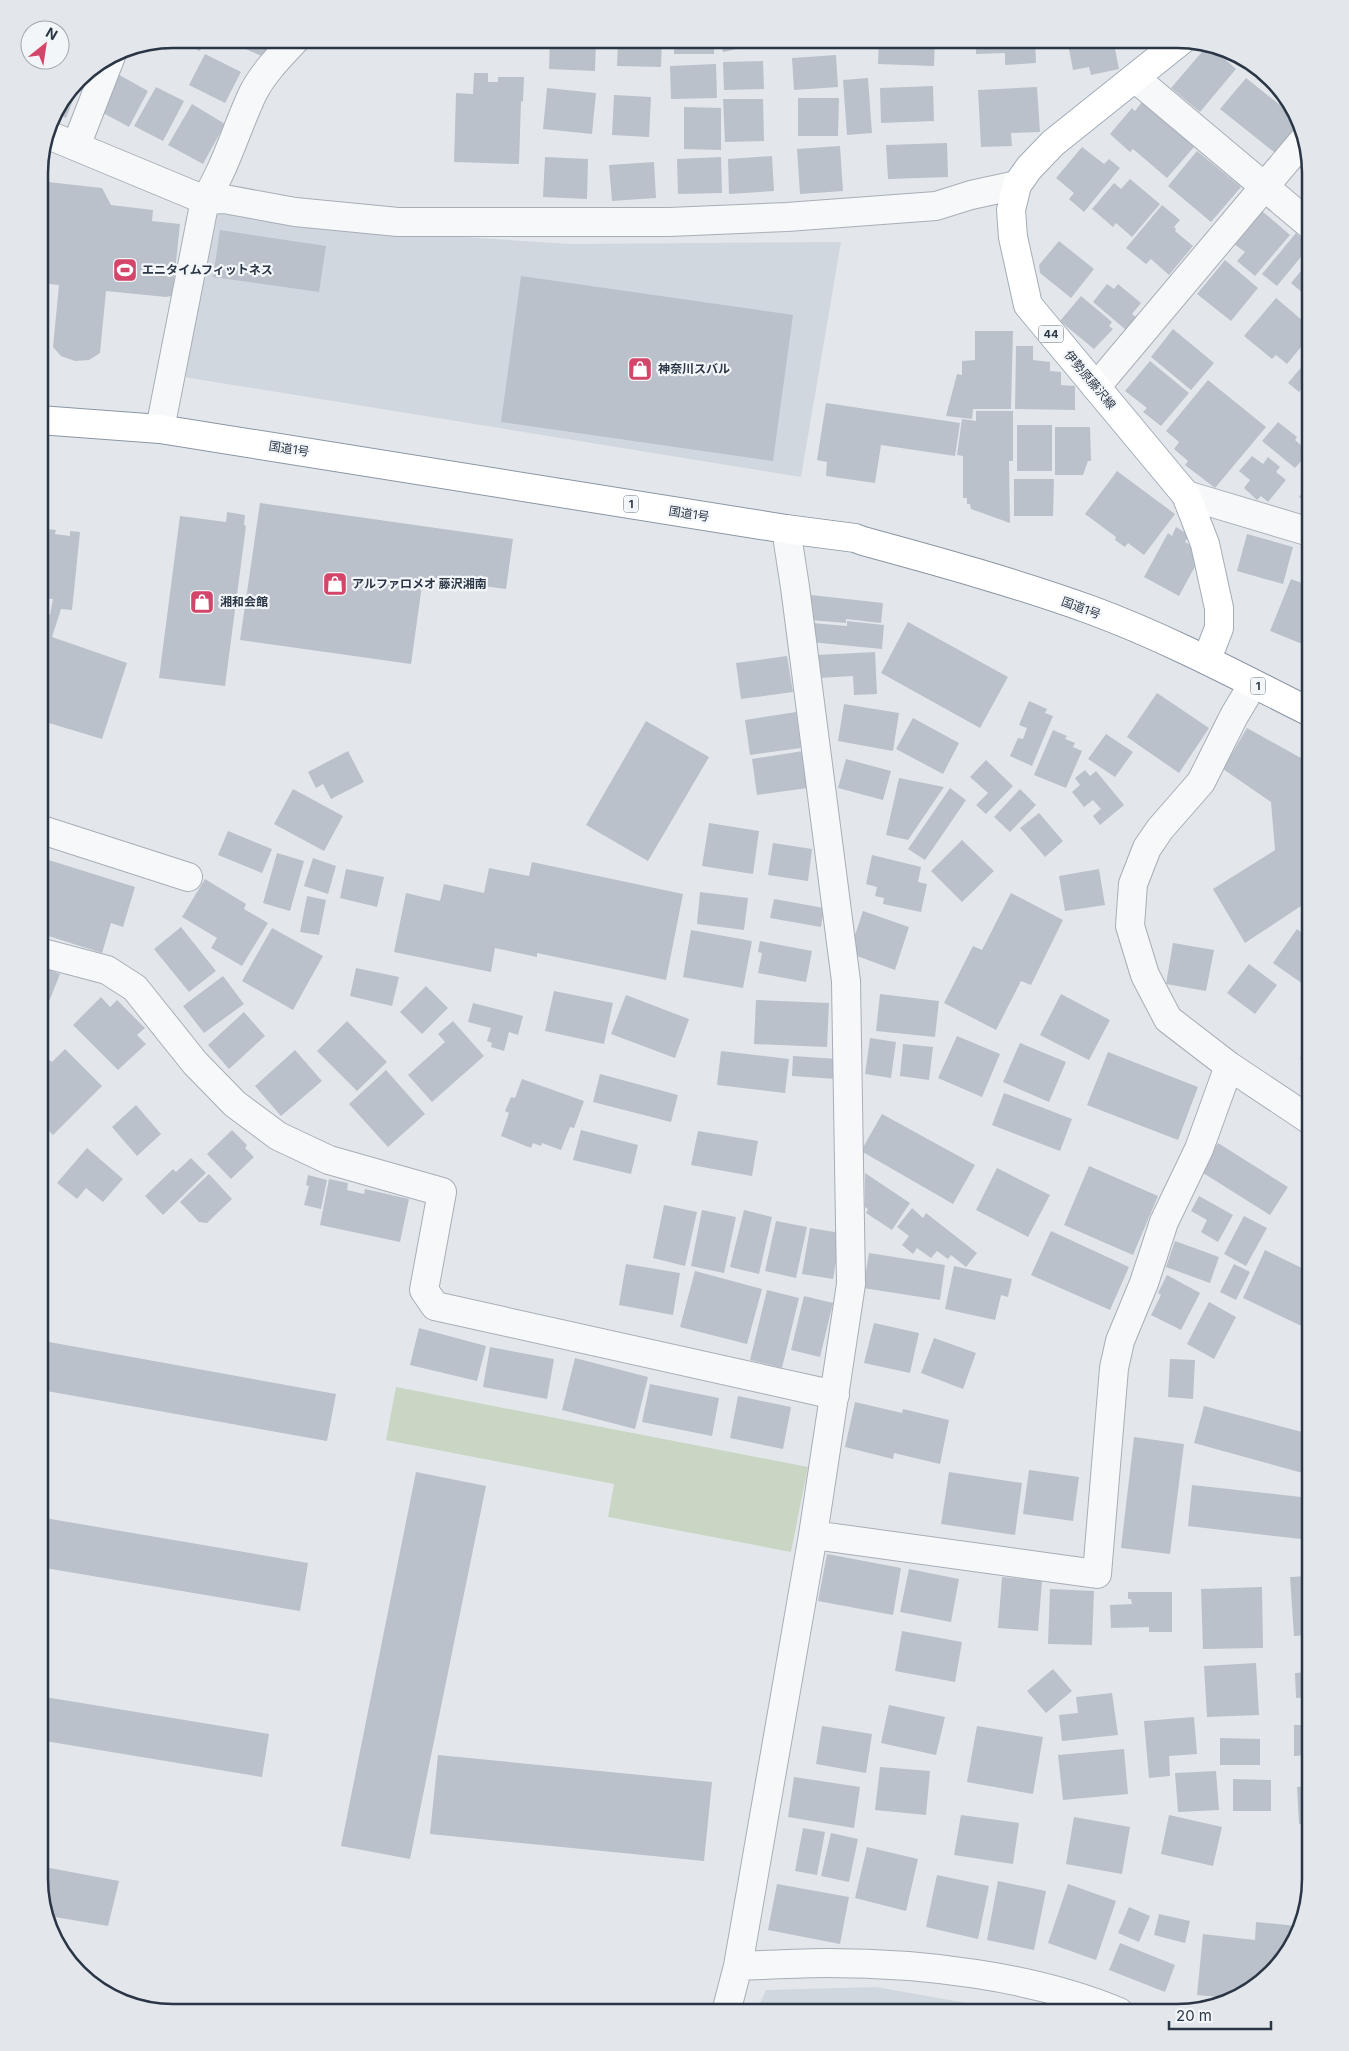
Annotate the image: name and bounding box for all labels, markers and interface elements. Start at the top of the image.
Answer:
north arrow [20,20,70,70]
text: N [43,23,61,43]
sports icon: エニタイムフィットネス [112,257,138,283]
place label: エニタイムフィットネス [142,262,273,277]
road number: 44 [1038,326,1064,342]
street label: 伊勢原藤沢線 [1061,347,1119,412]
shop icon: 神奈川スバル [627,356,653,382]
place label: 神奈川スバル [658,361,730,376]
street label: 国道1号 [268,438,310,459]
road number: 1 [624,496,638,512]
street label: 国道1号 [668,503,710,524]
shop icon: アルファロメオ 藤沢湘南 [322,571,348,597]
place label: アルファロメオ 藤沢湘南 [352,576,487,591]
shop icon: 湘和会館 [189,589,215,615]
street label: 国道1号 [1059,593,1103,622]
place label: 湘和会館 [220,594,268,609]
road number: 1 [1250,678,1266,694]
scale bar [1169,1998,1272,2030]
text: 20 m [1176,2006,1212,2025]

